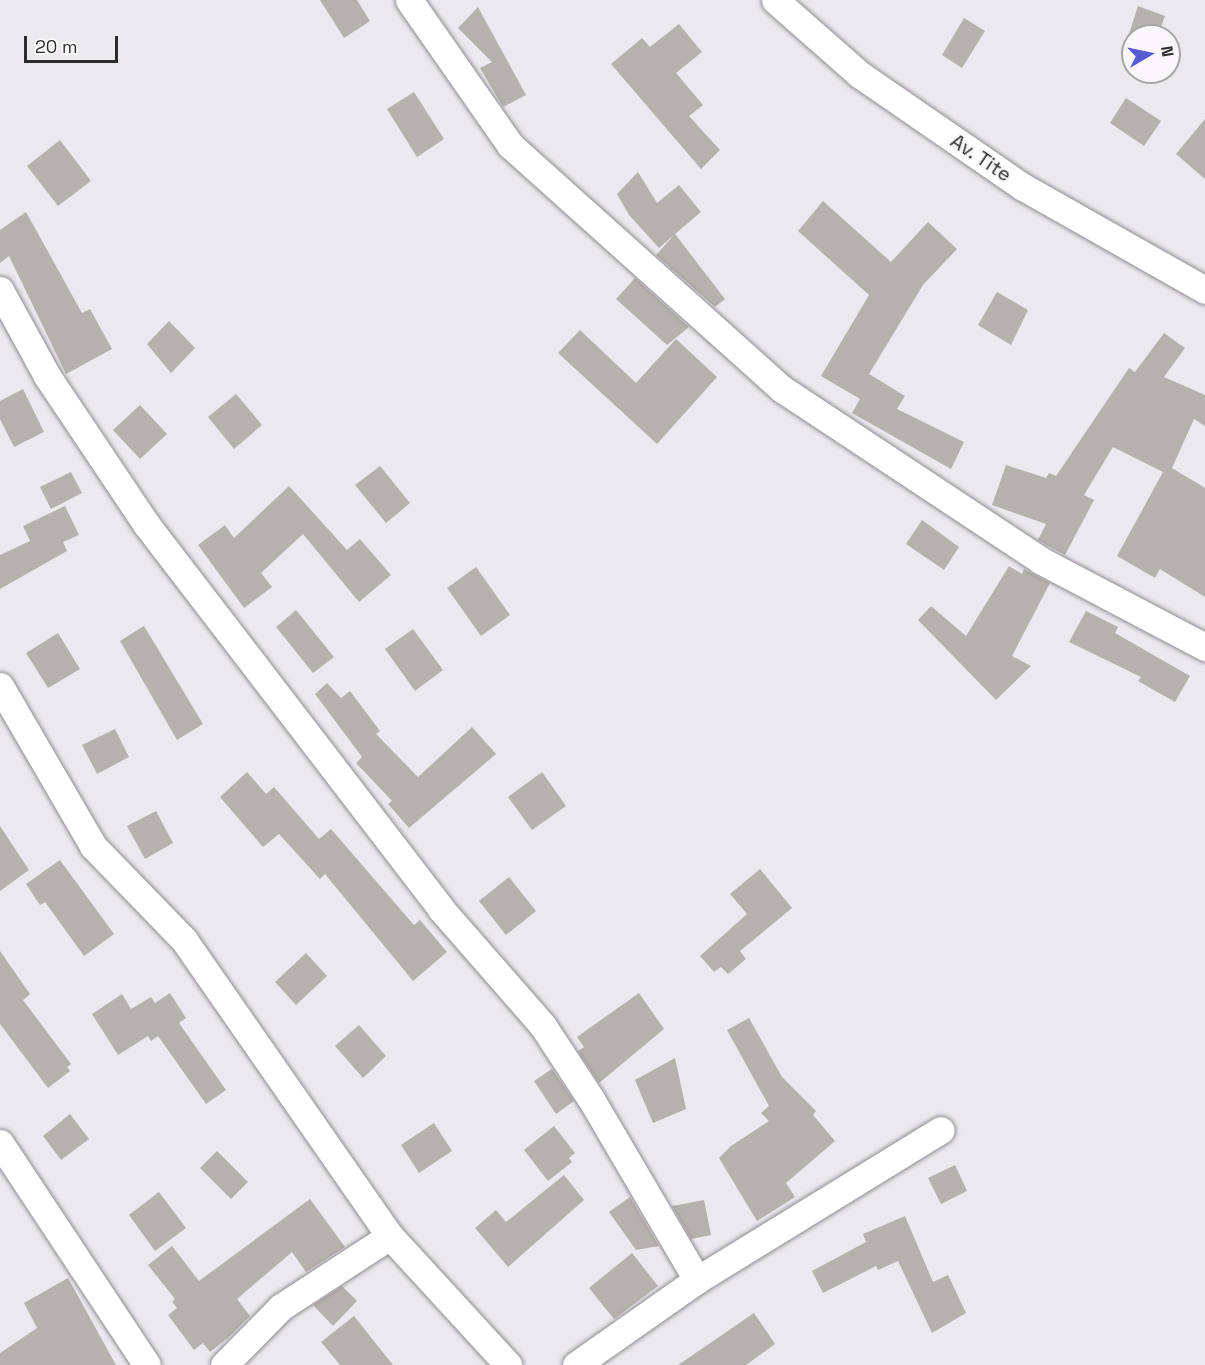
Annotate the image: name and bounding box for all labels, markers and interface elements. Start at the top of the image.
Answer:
scale bar [27,24,122,62]
north arrow [1121,24,1181,84]
text: 20 m [35,35,78,58]
text: N [1156,44,1179,58]
street label: Av. Tite [945,129,1017,187]

